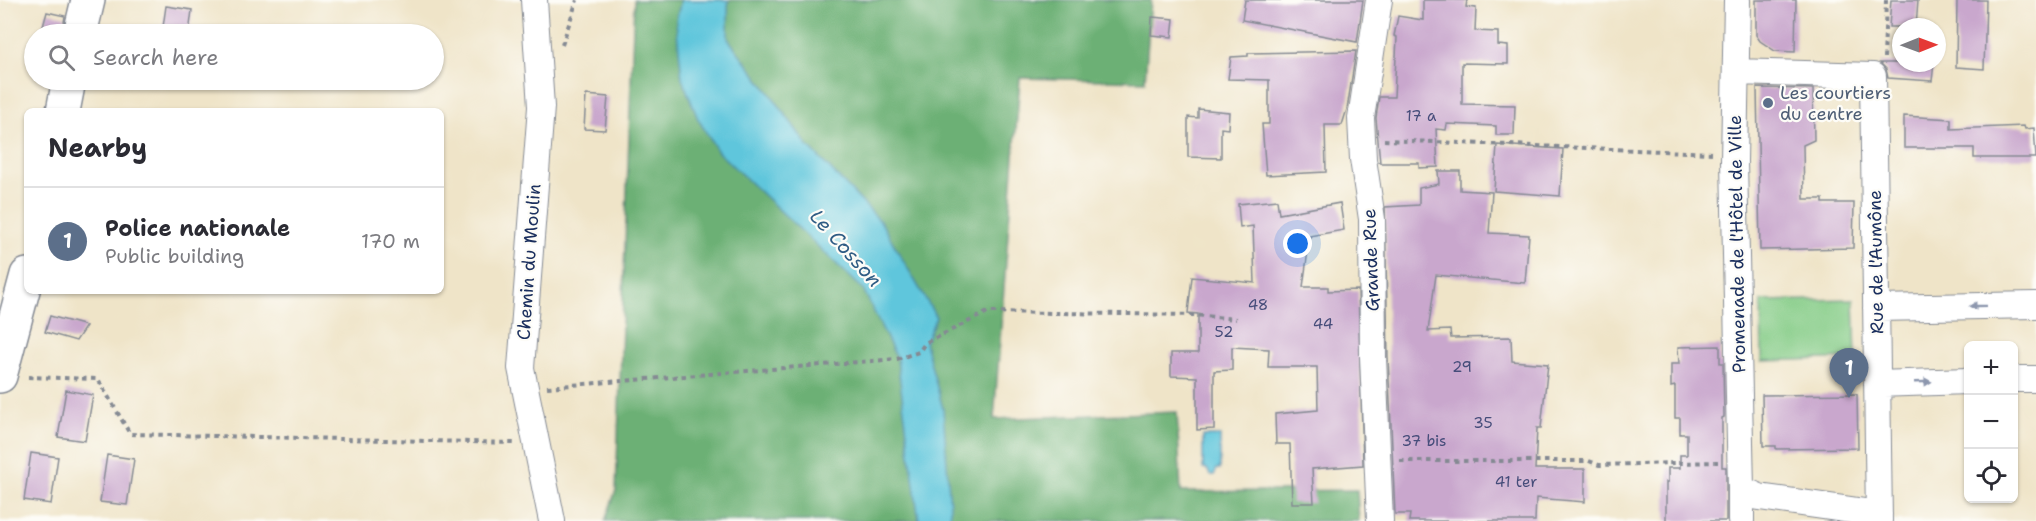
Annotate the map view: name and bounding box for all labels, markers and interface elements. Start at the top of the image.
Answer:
north arrow [1892,18,1946,72]
search box [24,24,444,90]
icon: search [45,41,78,74]
text: Search here [93,43,219,72]
place label: Les courtiers du centre [1780,81,1891,126]
marker: Les courtiers du centre [1761,96,1775,110]
house number: 17 a [1406,106,1437,126]
street label: Promenade de l'Hôtel de Ville [1723,115,1751,373]
text: Nearby [48,130,147,165]
street label: Chemin du Moulin [512,183,546,341]
street label: Rue de l'Aumône [1863,190,1889,334]
water label: Le Cosson [804,204,888,292]
street label: Grande Rue [1357,208,1385,312]
text: Police nationale [105,214,290,243]
text: 1 [63,228,72,254]
text: 170 m [361,228,420,254]
your location [1283,229,1312,258]
text: Public building [105,243,244,269]
house number: 48 [1248,295,1268,315]
one-way arrow [1968,301,1987,311]
house number: 44 [1313,314,1333,334]
house number: 52 [1215,322,1233,342]
map controls [1964,341,2018,503]
button: + [1964,341,2018,395]
pin: 1 [1830,348,1868,398]
house number: 29 [1452,357,1472,377]
one-way arrow [1913,378,1932,387]
button: − [1964,395,2018,449]
house number: 35 [1473,413,1493,433]
house number: 37 bis [1402,431,1446,451]
button: locate [1964,449,2018,503]
house number: 41 ter [1495,472,1537,492]

